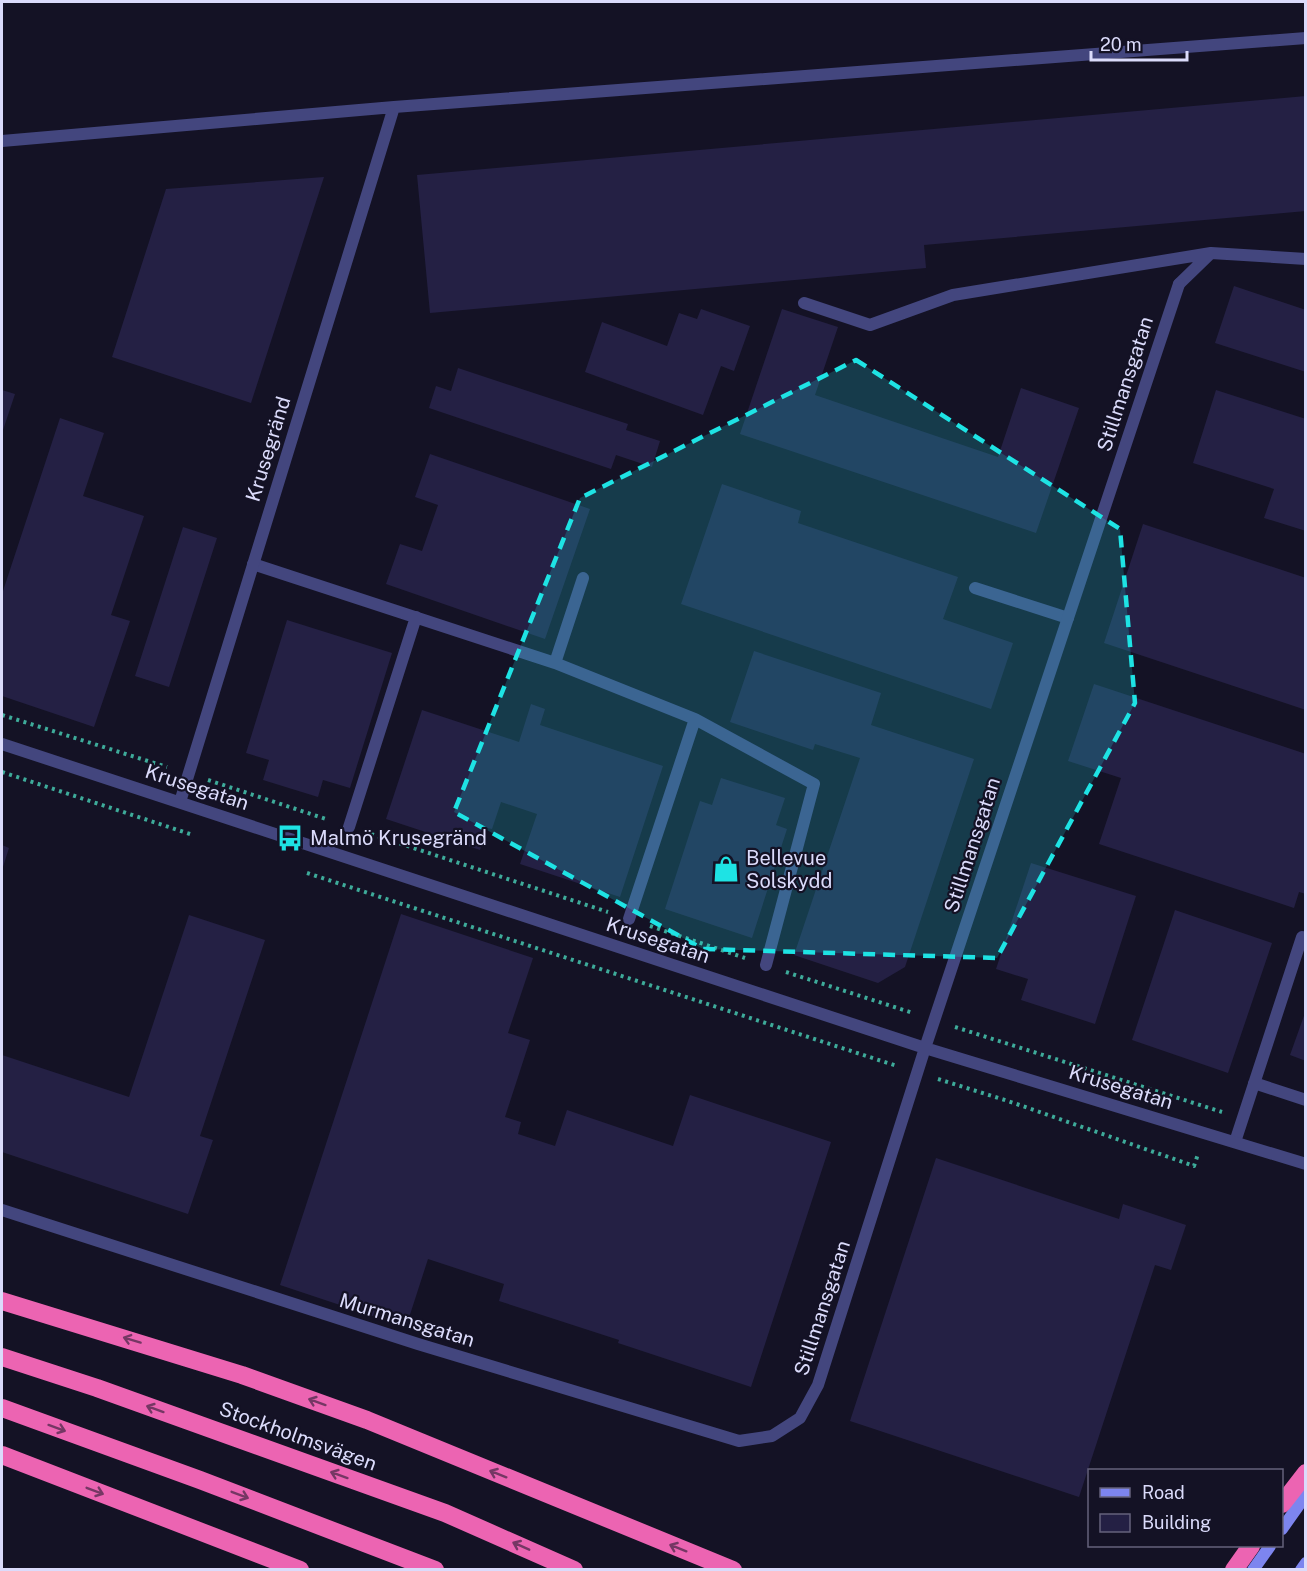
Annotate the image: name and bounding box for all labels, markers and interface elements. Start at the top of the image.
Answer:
scale bar [1091,24,1187,62]
text: 20 m [1100,34,1142,55]
street label: Stillmansgatan [1092,313,1158,455]
street label: Krusegränd [241,393,295,505]
street label: Krusegatan [142,759,252,815]
street label: Stillmansgatan [939,774,1005,916]
bus stop icon: Malmö Krusegränd [275,823,305,853]
place label: Malmö Krusegränd [310,826,487,850]
place label: Bellevue Solskydd [746,846,832,893]
shop icon: Bellevue Solskydd [711,854,741,884]
street label: Krusegatan [603,912,713,968]
street label: Krusegatan [1066,1060,1176,1114]
street label: Stillmansgatan [789,1237,855,1379]
street label: Murmansgatan [336,1288,478,1352]
one-way arrow [123,1334,142,1345]
street label: Stockholmsvägen [216,1396,380,1476]
one-way arrow [308,1396,327,1407]
one-way arrow [147,1403,165,1414]
one-way arrow [47,1423,65,1434]
one-way arrow [489,1468,508,1479]
one-way arrow [330,1469,349,1480]
legend [1088,1469,1283,1547]
text: Road [1142,1482,1185,1503]
one-way arrow [86,1486,104,1497]
one-way arrow [230,1490,248,1501]
text: Building [1142,1512,1211,1533]
one-way arrow [512,1540,530,1551]
one-way arrow [670,1542,688,1553]

